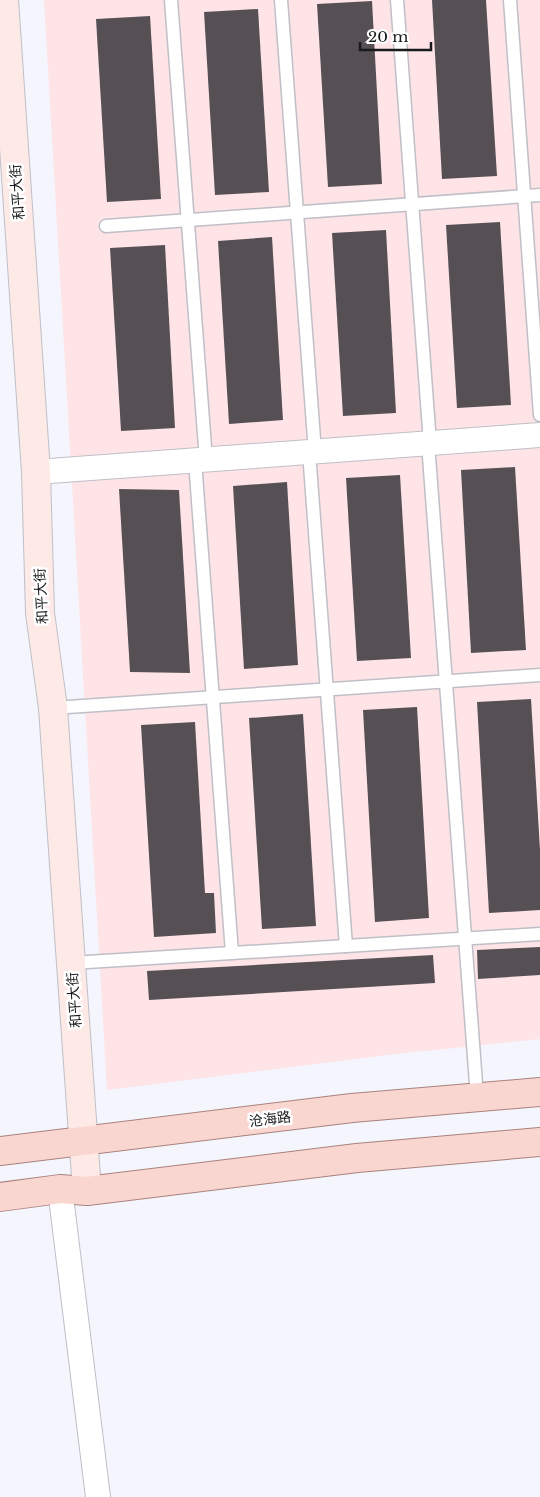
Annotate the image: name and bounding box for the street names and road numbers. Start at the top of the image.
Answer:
street label: 和平大街 [6,163,28,221]
street label: 和平大街 [31,568,51,624]
street label: 和平大街 [63,971,85,1029]
street label: 沧海路 [248,1108,292,1130]

